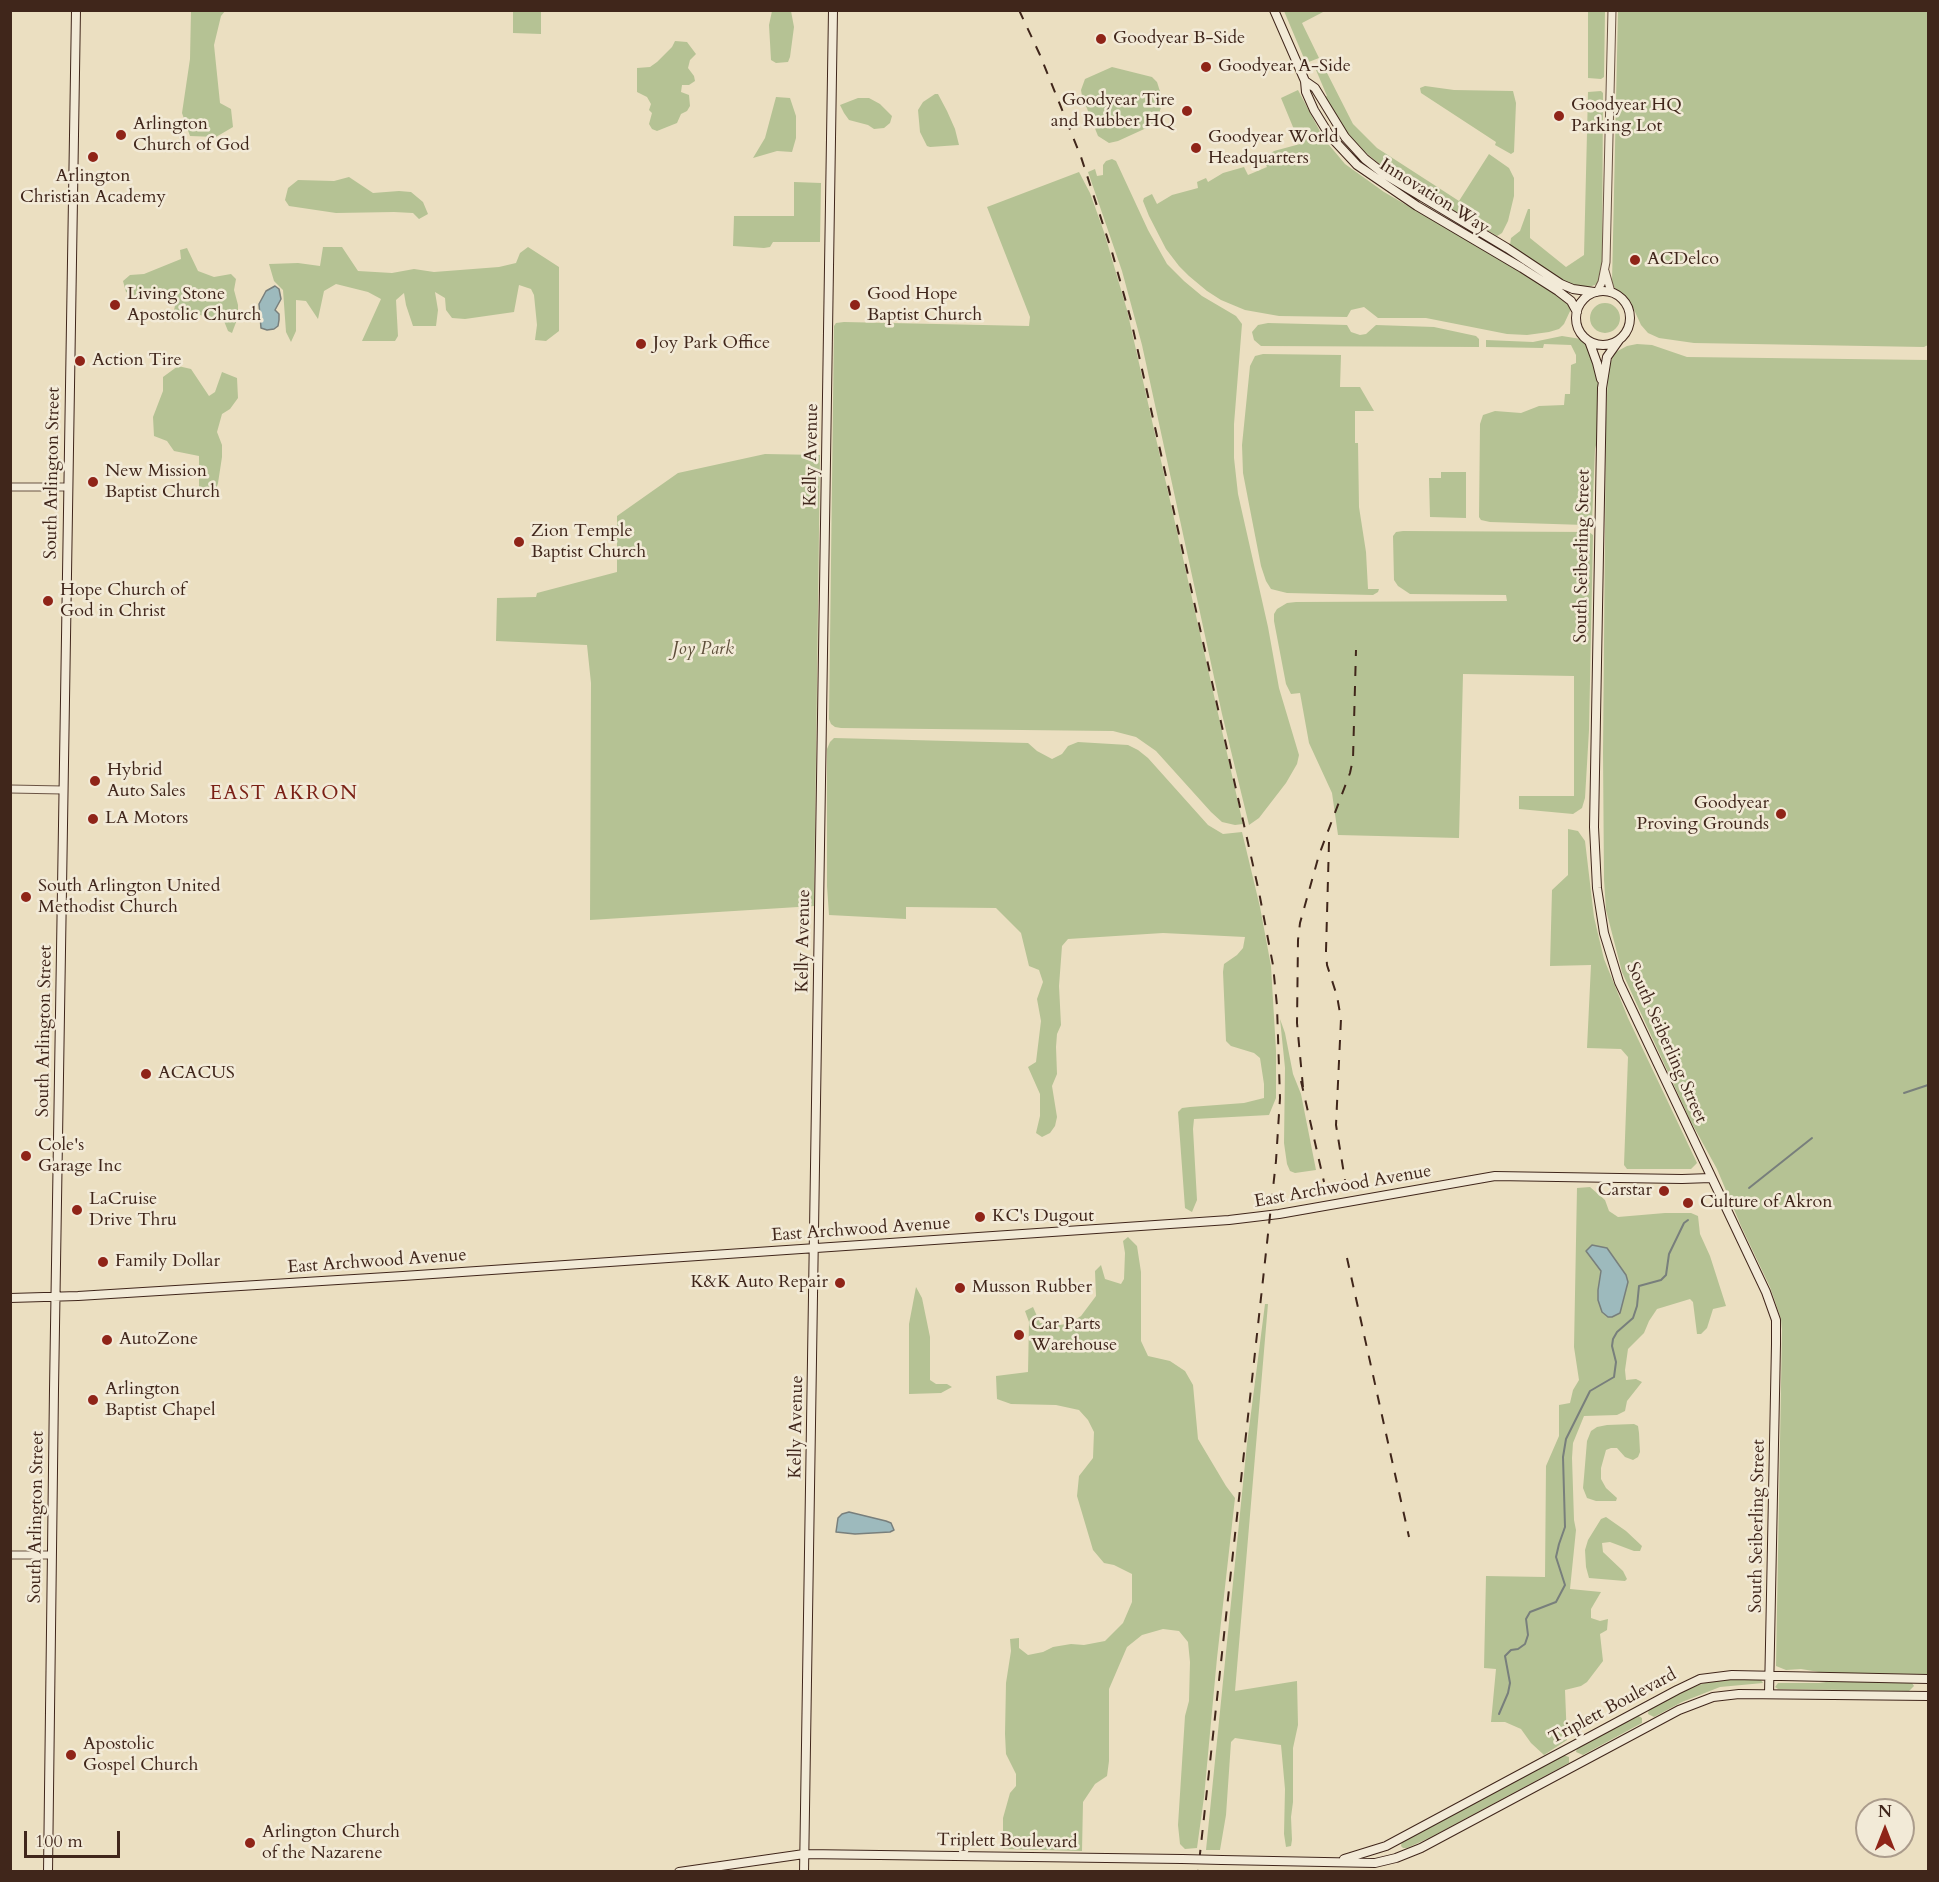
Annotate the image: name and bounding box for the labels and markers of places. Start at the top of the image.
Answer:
place label: Goodyear B-Side [1113,28,1245,50]
marker: Goodyear B-Side [1094,32,1108,46]
place label: Goodyear A-Side [1218,56,1351,78]
marker: Goodyear A-Side [1199,60,1213,74]
place label: Goodyear Tire and Rubber HQ [1051,90,1175,132]
place label: Goodyear HQ Parking Lot [1571,95,1682,138]
marker: Goodyear Tire and Rubber HQ [1180,104,1194,118]
marker: Goodyear HQ Parking Lot [1552,109,1566,123]
place label: Arlington Church of God [133,114,250,156]
place label: Goodyear World Headquarters [1208,127,1338,170]
marker: Arlington Church of God [114,128,128,142]
marker: Goodyear World Headquarters [1189,141,1203,155]
marker: Arlington Christian Academy [86,150,100,164]
place label: Arlington Christian Academy [20,166,166,208]
place label: ACDelco [1647,249,1719,271]
marker: ACDelco [1628,253,1642,267]
place label: Living Stone Apostolic Church [127,284,261,326]
place label: Good Hope Baptist Church [867,284,982,326]
marker: Living Stone Apostolic Church [108,298,122,312]
marker: Good Hope Baptist Church [848,298,862,312]
place label: Joy Park Office [653,333,770,355]
marker: Joy Park Office [634,337,648,351]
place label: Action Tire [92,350,182,372]
marker: Action Tire [73,354,87,368]
place label: New Mission Baptist Church [105,461,220,504]
marker: New Mission Baptist Church [86,475,100,489]
place label: Zion Temple Baptist Church [531,521,646,564]
marker: Zion Temple Baptist Church [512,535,526,549]
place label: Hope Church of God in Christ [60,580,186,622]
marker: Hope Church of God in Christ [41,594,55,608]
place label: Hybrid Auto Sales [107,760,186,802]
marker: Hybrid Auto Sales [88,774,102,788]
place label: Goodyear Proving Grounds [1636,793,1769,836]
marker: Goodyear Proving Grounds [1774,807,1788,821]
place label: LA Motors [105,808,188,830]
marker: LA Motors [86,812,100,826]
place label: South Arlington United Methodist Church [38,876,220,918]
marker: South Arlington United Methodist Church [19,890,33,904]
place label: ACACUS [158,1063,235,1085]
marker: ACACUS [139,1067,153,1081]
place label: Cole's Garage Inc [38,1135,122,1178]
marker: Cole's Garage Inc [19,1149,33,1163]
place label: Carstar [1598,1180,1652,1202]
marker: Carstar [1657,1184,1671,1198]
place label: LaCruise Drive Thru [89,1189,177,1232]
place label: Culture of Akron [1700,1192,1832,1214]
marker: Culture of Akron [1681,1196,1695,1210]
marker: LaCruise Drive Thru [70,1203,84,1217]
place label: KC's Dugout [992,1206,1094,1228]
marker: KC's Dugout [973,1210,987,1224]
place label: Family Dollar [115,1251,220,1273]
marker: Family Dollar [96,1255,110,1269]
place label: K&K Auto Repair [690,1272,828,1294]
marker: K&K Auto Repair [833,1276,847,1290]
place label: Musson Rubber [972,1277,1092,1299]
marker: Musson Rubber [953,1281,967,1295]
place label: Car Parts Warehouse [1031,1314,1117,1356]
marker: Car Parts Warehouse [1012,1328,1026,1342]
place label: AutoZone [119,1329,198,1351]
marker: AutoZone [100,1333,114,1347]
place label: Arlington Baptist Chapel [105,1379,216,1422]
marker: Arlington Baptist Chapel [86,1393,100,1407]
place label: Apostolic Gospel Church [83,1734,198,1776]
marker: Apostolic Gospel Church [64,1748,78,1762]
place label: Arlington Church of the Nazarene [262,1822,400,1864]
marker: Arlington Church of the Nazarene [243,1836,257,1850]

